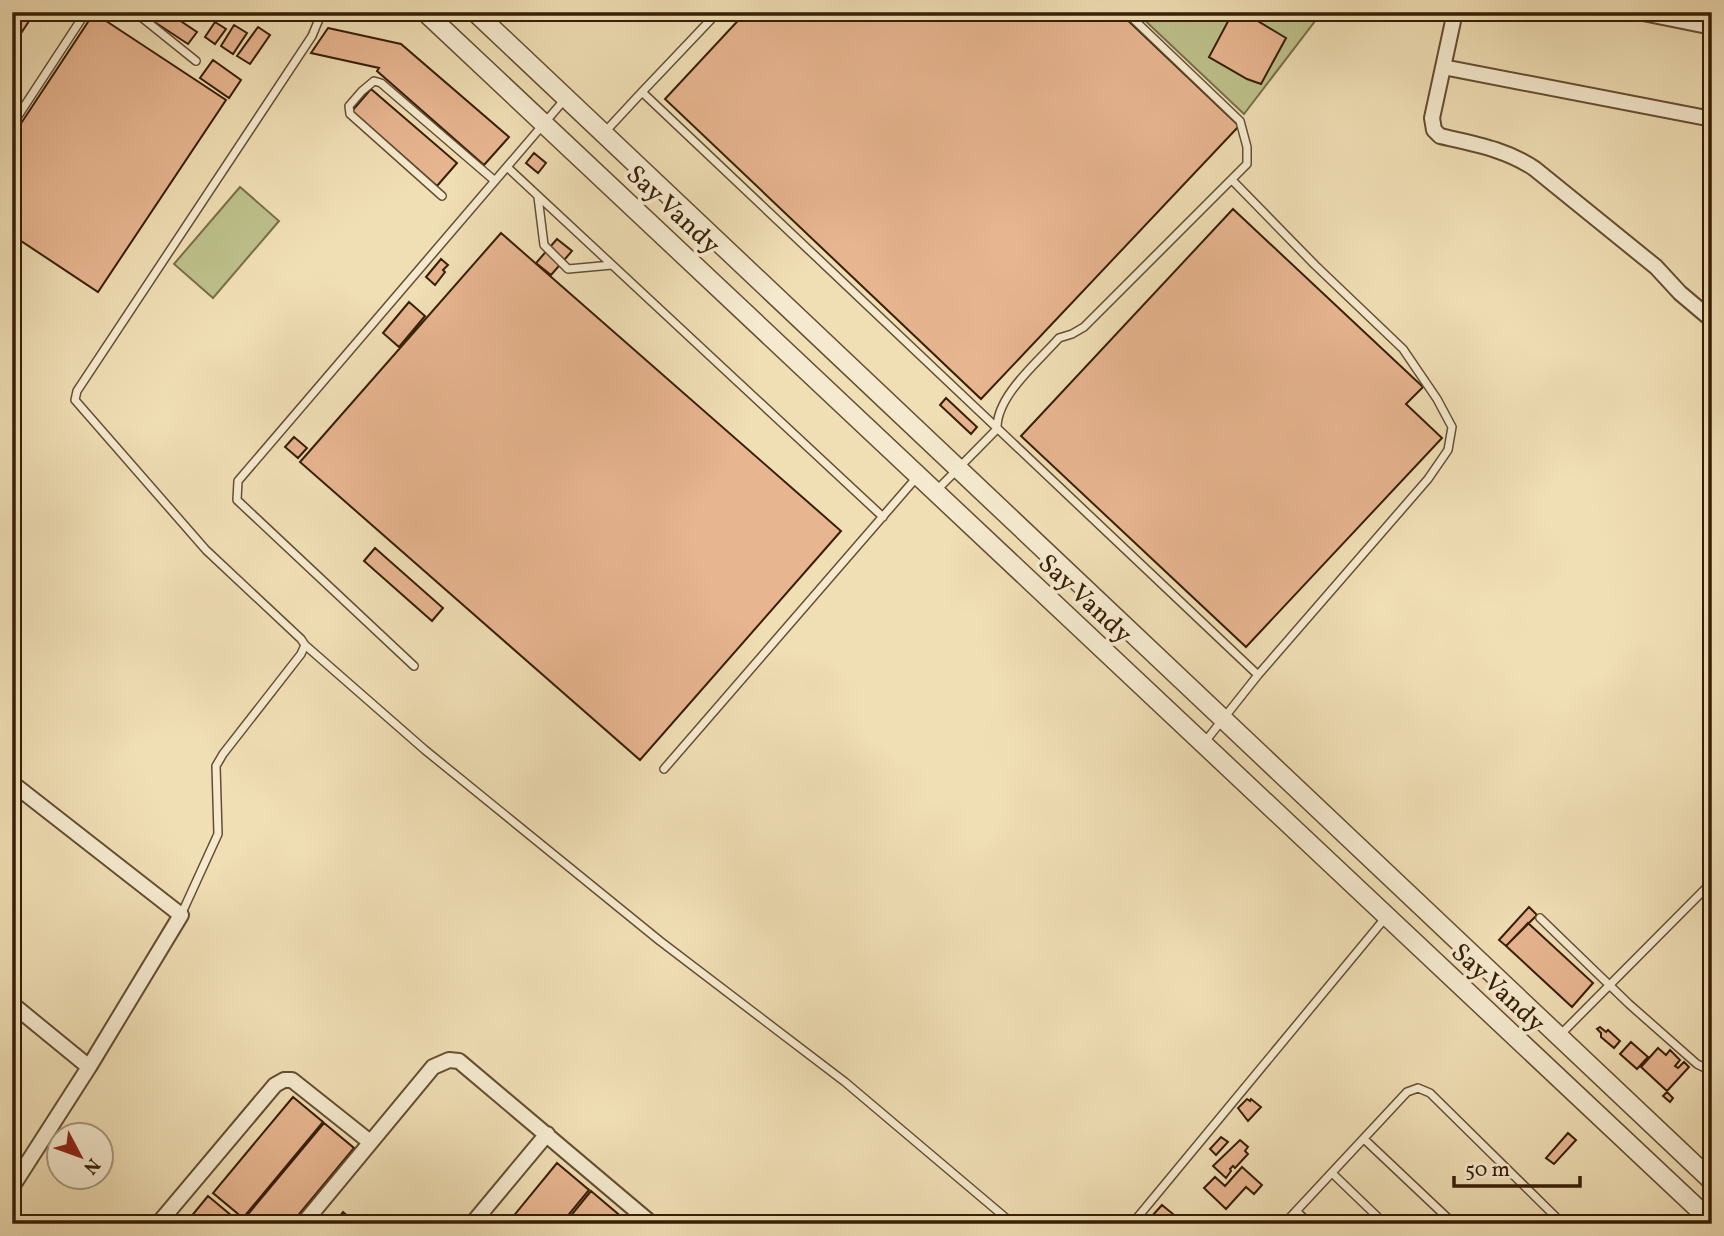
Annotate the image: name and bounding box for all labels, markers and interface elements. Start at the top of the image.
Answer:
street label: Say Vandy [618,157,728,264]
street label: Say Vandy [1030,546,1140,653]
street label: Say Vandy [1443,935,1553,1042]
north arrow [46,1120,116,1190]
scale bar [1454,1145,1580,1189]
text: N [77,1152,106,1180]
text: 50 m [1465,1156,1510,1185]

